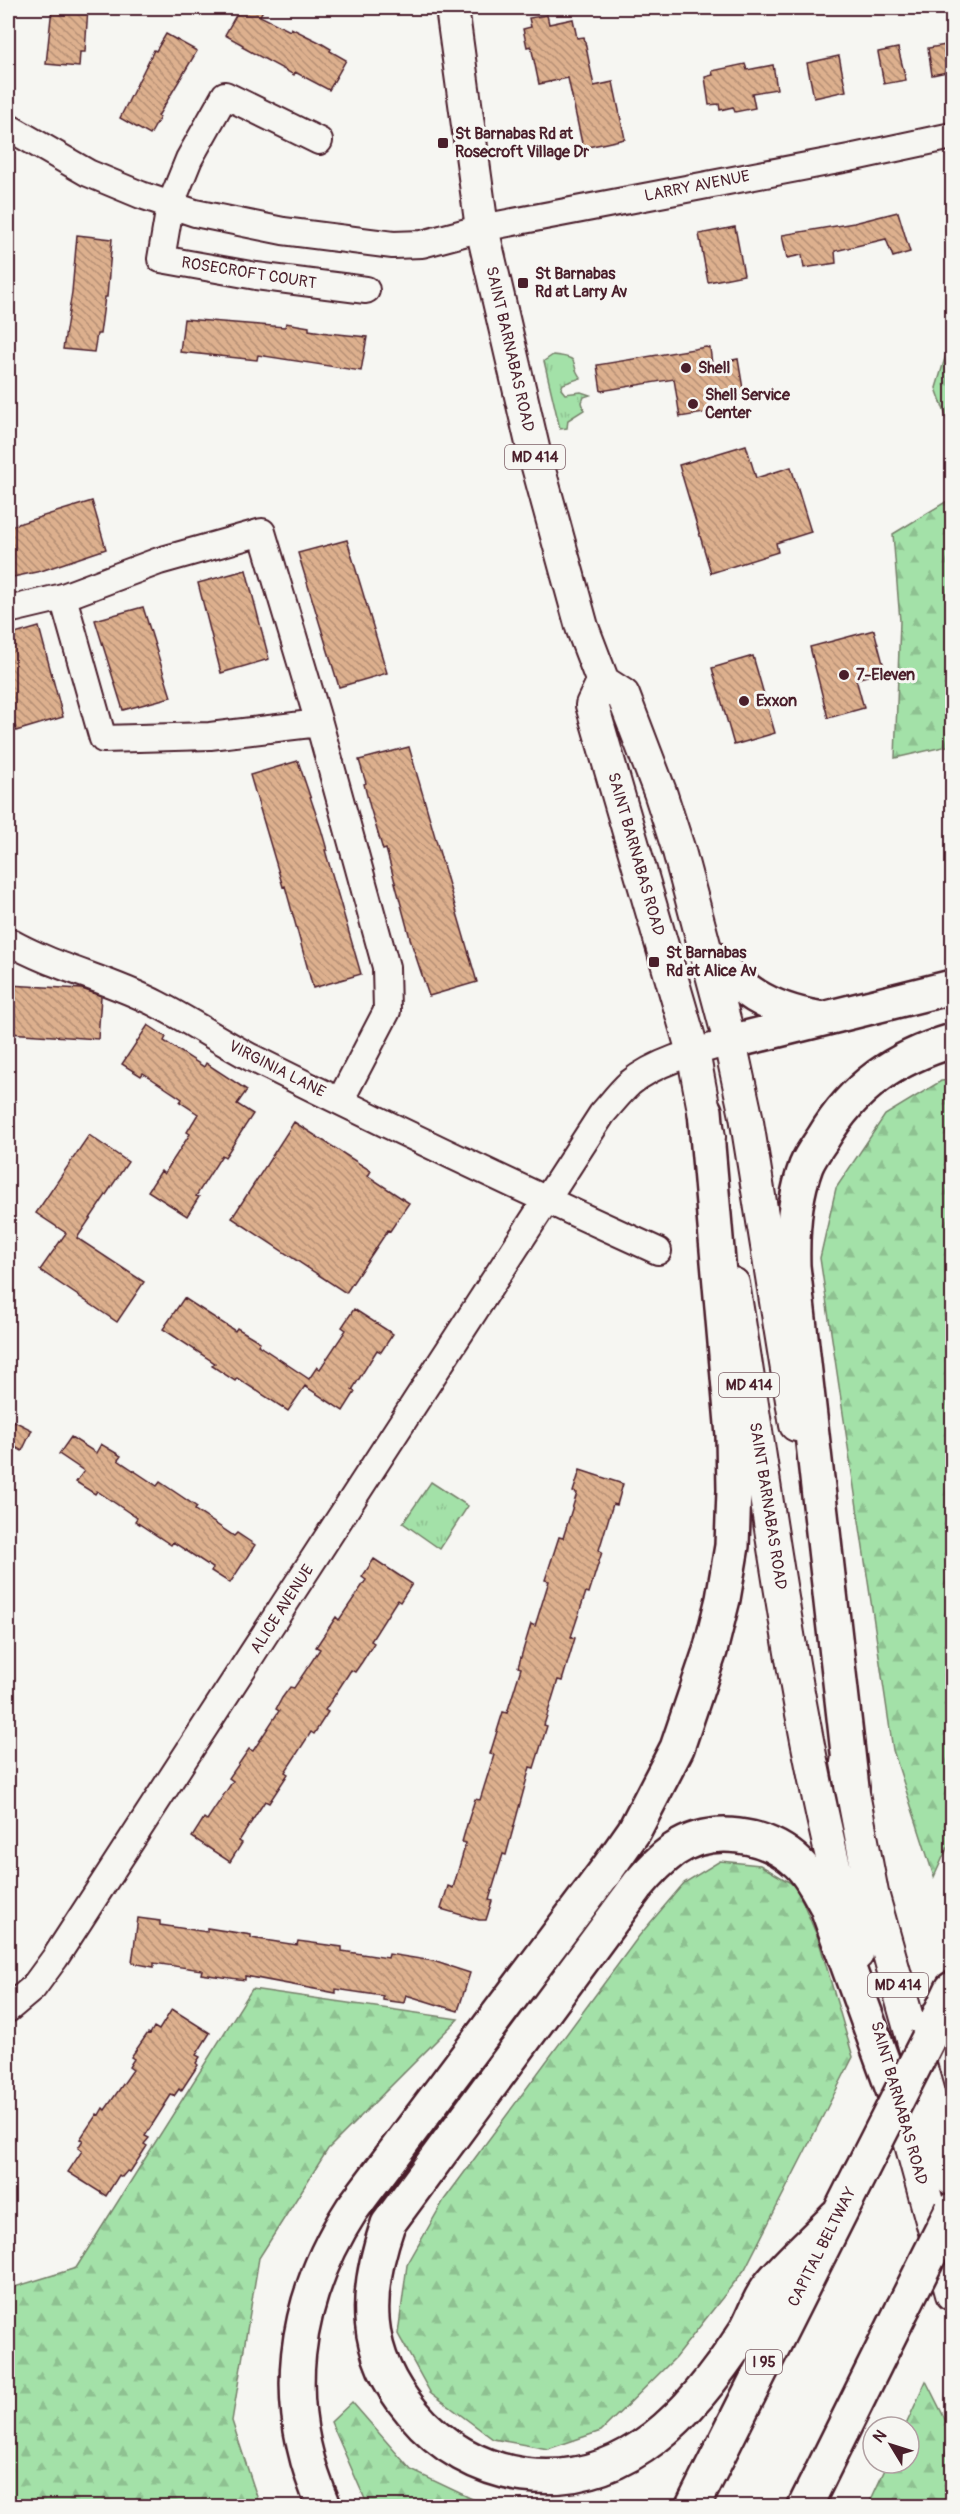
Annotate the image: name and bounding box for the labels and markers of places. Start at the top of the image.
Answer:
place label: St Barnabas Rd at Rosecroft Village Dr [455,124,589,162]
marker: St Barnabas Rd at Rosecroft Village Dr [436,136,450,150]
place label: St Barnabas Rd at Larry Av [535,264,627,302]
marker: St Barnabas Rd at Larry Av [516,276,530,290]
place label: Shell [698,358,731,378]
marker: Shell [679,361,693,375]
place label: Shell Service Center [705,385,791,423]
marker: Shell Service Center [686,397,700,411]
place label: 7-Eleven [856,665,915,685]
marker: 7-Eleven [837,668,851,682]
place label: Exxon [756,691,797,711]
marker: Exxon [737,694,751,708]
place label: St Barnabas Rd at Alice Av [666,943,757,981]
marker: St Barnabas Rd at Alice Av [647,955,661,969]

